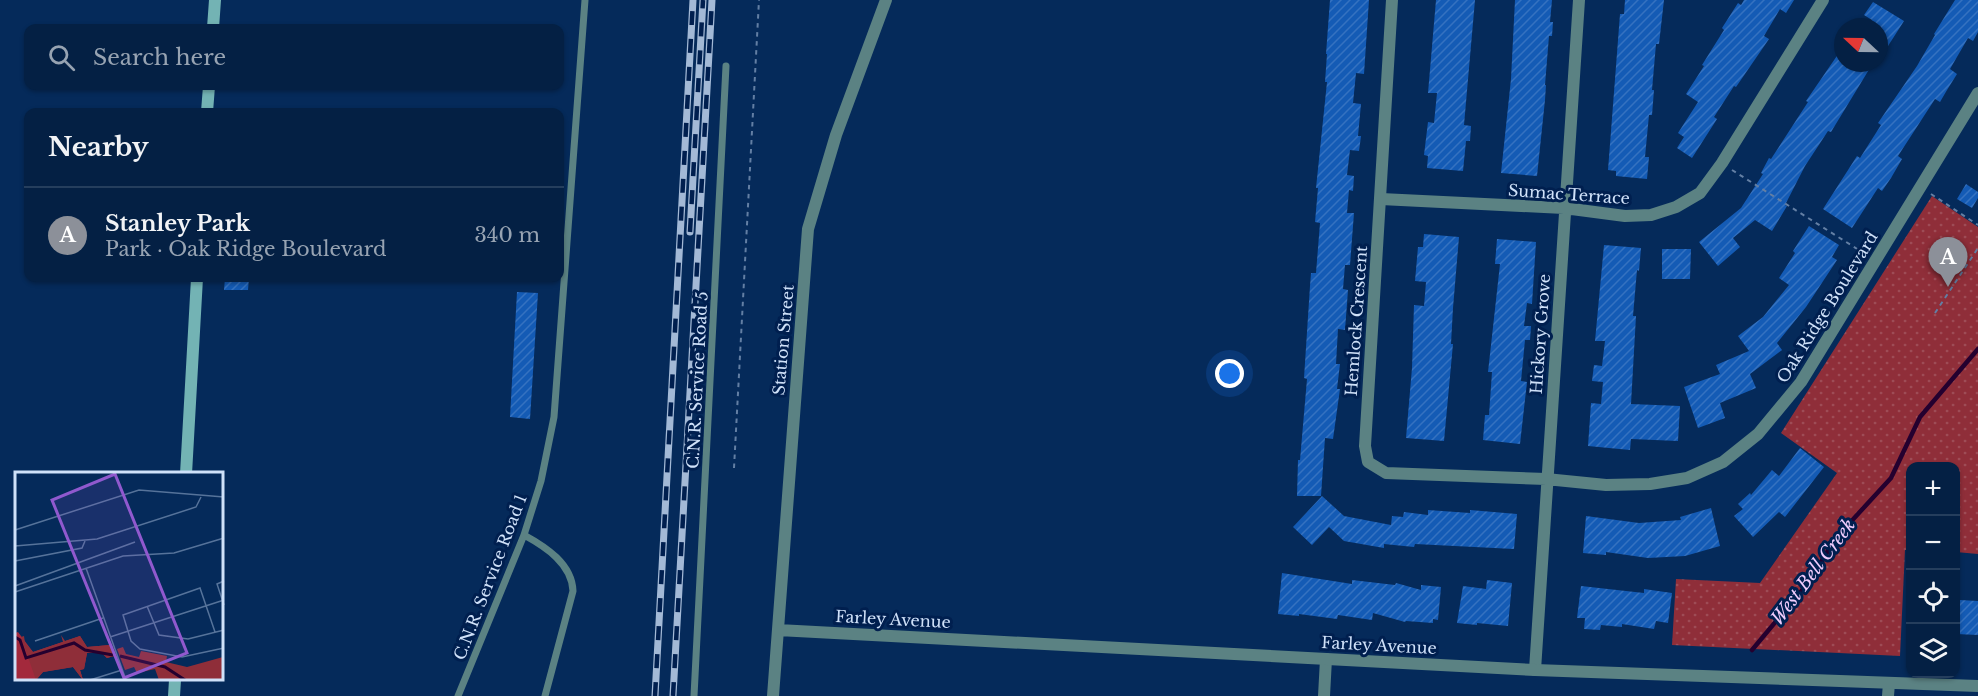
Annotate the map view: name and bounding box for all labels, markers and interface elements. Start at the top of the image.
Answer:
north arrow [1834,18,1888,72]
search box [24,24,564,90]
icon: search [45,41,78,74]
text: Search here [93,44,226,71]
text: Nearby [48,131,149,163]
street label: Sumac Terrace [1507,180,1631,208]
text: Stanley Park [105,210,250,237]
text: A [59,223,76,247]
text: 340 m [475,223,540,247]
street label: Oak Ridge Boulevard [1772,228,1882,386]
text: Park · Oak Ridge Boulevard [105,237,387,261]
pin: A [1928,238,1968,287]
street label: Hemlock Crescent [1341,245,1371,397]
street label: Hickory Grove [1526,273,1554,395]
street label: Station Street [768,284,798,396]
street label: C.N.R. Service Road 5 [682,291,712,469]
your location [1215,359,1244,388]
map controls [1906,462,1960,678]
button: + [1906,462,1960,516]
inset map [15,472,224,681]
street label: C.N.R. Service Road 1 [449,491,531,663]
water label: West Bell Creek [1766,515,1860,629]
button: − [1906,516,1960,570]
button: locate [1906,570,1960,624]
street label: Farley Avenue [835,606,951,632]
button: layers [1906,624,1960,678]
street label: Farley Avenue [1321,632,1437,658]

